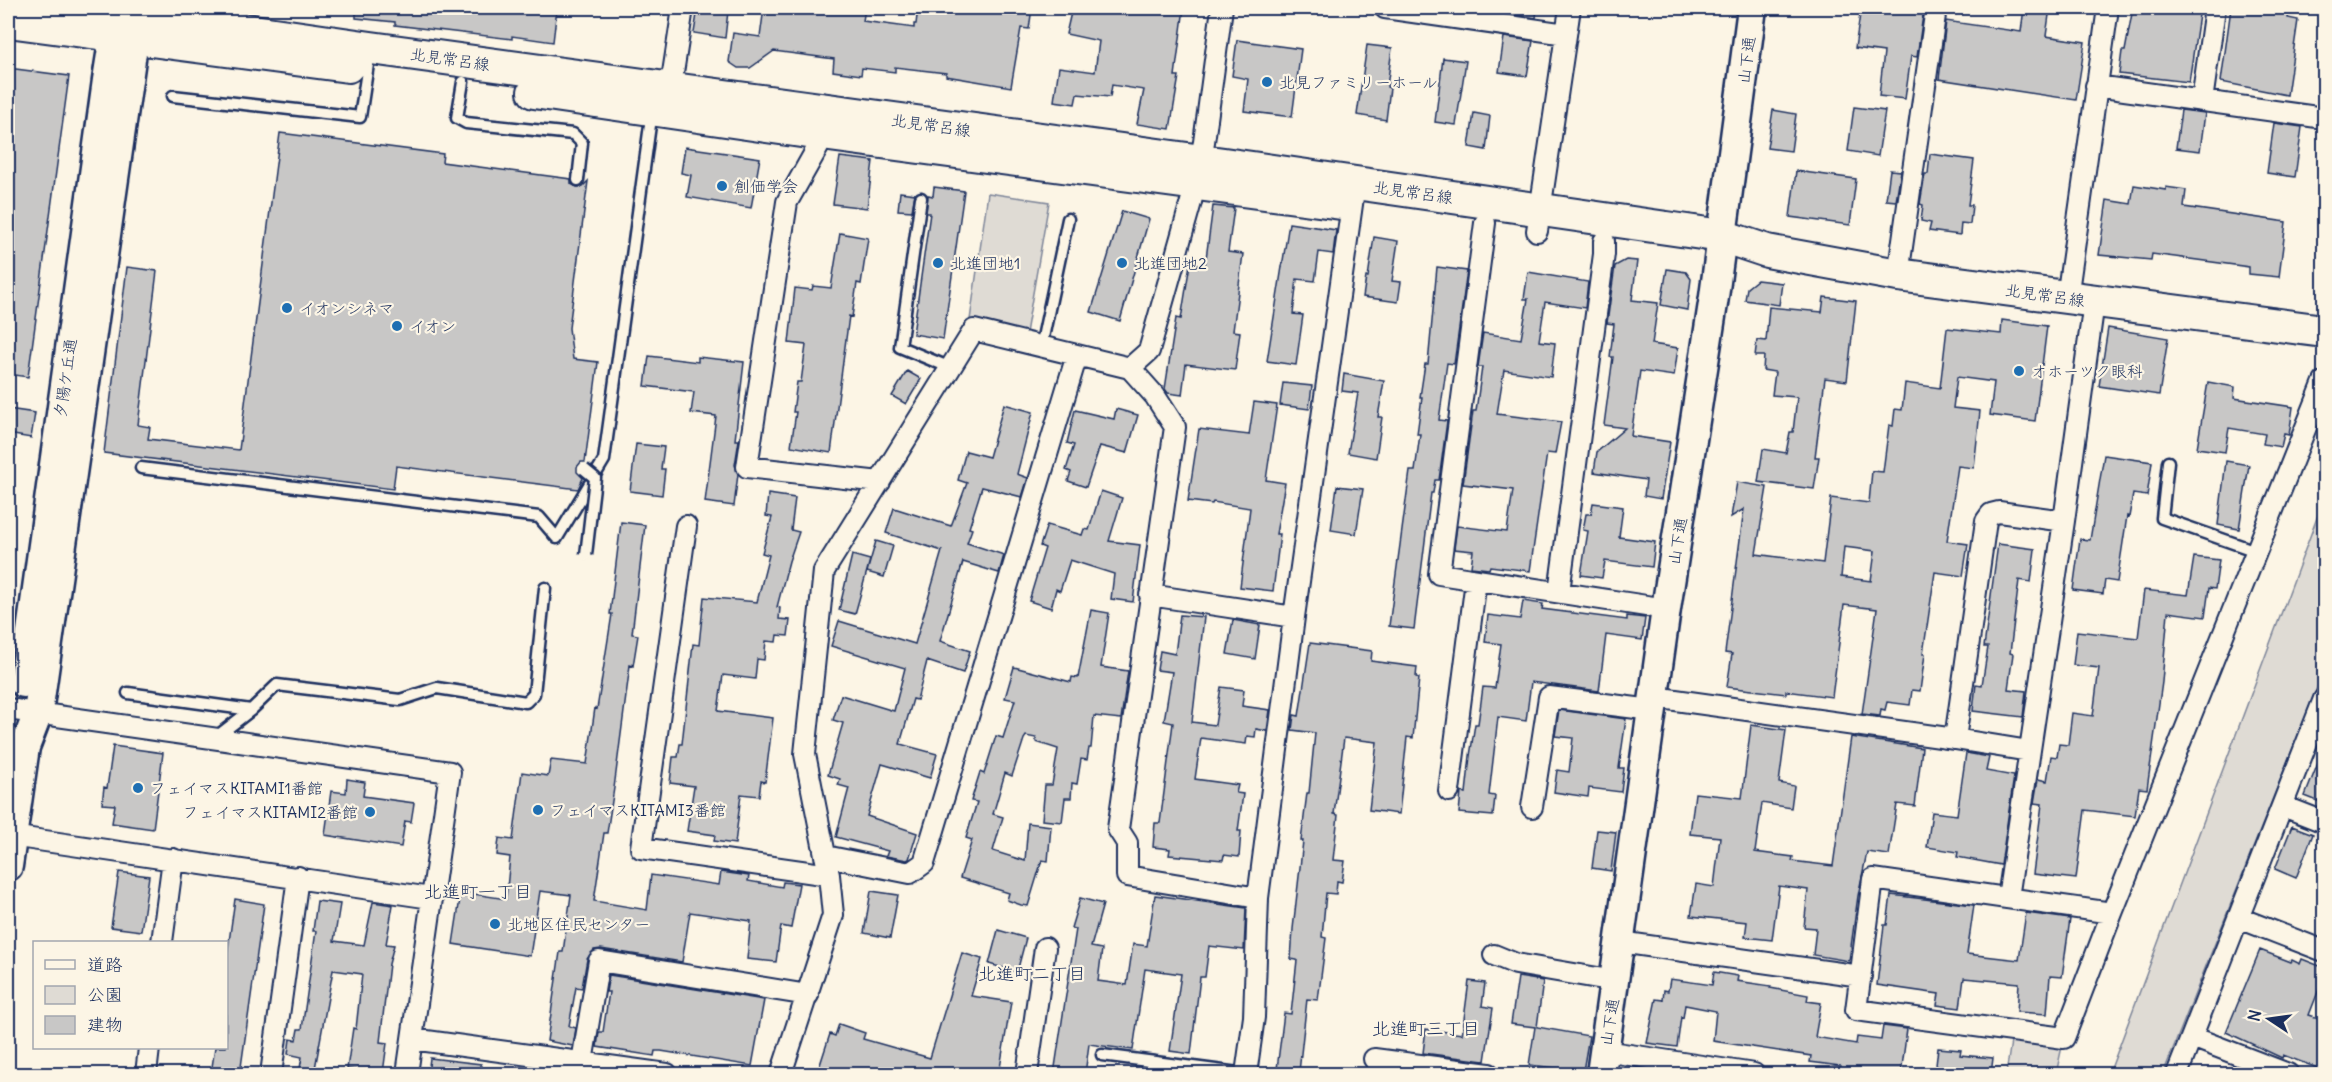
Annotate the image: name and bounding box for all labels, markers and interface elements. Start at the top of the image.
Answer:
street label: 山下通 [1733,35,1759,85]
street label: 北見常呂線 [409,44,491,74]
place label: 北見ファミリーホール [1279,72,1438,92]
marker: 北見ファミリーホール [1260,75,1274,89]
street label: 北見常呂線 [890,110,972,140]
place label: 創価学会 [734,176,798,196]
street label: 北見常呂線 [1372,177,1454,207]
marker: 創価学会 [715,179,729,193]
place label: 北進団地1 [950,253,1020,273]
place label: 北進団地2 [1134,253,1207,273]
marker: 北進団地1 [931,256,945,270]
marker: 北進団地2 [1115,256,1129,270]
street label: 北見常呂線 [2004,280,2086,310]
place label: イオンシネマ [299,298,394,318]
marker: イオンシネマ [280,301,294,315]
place label: イオン [409,316,456,336]
marker: イオン [390,319,404,333]
street label: 夕陽ケ丘通 [50,337,80,419]
place label: オホーツク眼科 [2031,361,2143,381]
marker: オホーツク眼科 [2012,364,2026,378]
street label: 山下通 [1663,516,1691,566]
place label: フェイマスKITAMI1番館 [150,778,323,798]
marker: フェイマスKITAMI1番館 [131,781,145,795]
place label: フェイマスKITAMI3番館 [550,800,726,820]
place label: フェイマスKITAMI2番館 [182,802,358,822]
marker: フェイマスKITAMI3番館 [531,803,545,817]
marker: フェイマスKITAMI2番館 [363,805,377,819]
district label: 北進町一丁目 [424,880,532,903]
place label: 北地区住民センター [507,914,650,934]
marker: 北地区住民センター [488,917,502,931]
legend [33,941,228,1049]
text: 道路 [87,953,123,976]
district label: 北進町二丁目 [978,962,1086,985]
text: 公園 [87,983,123,1006]
north arrow [2239,989,2299,1049]
street label: 山下通 [1595,997,1623,1047]
text: N [2243,1008,2265,1023]
text: 建物 [87,1013,123,1036]
district label: 北進町三丁目 [1372,1017,1480,1040]

